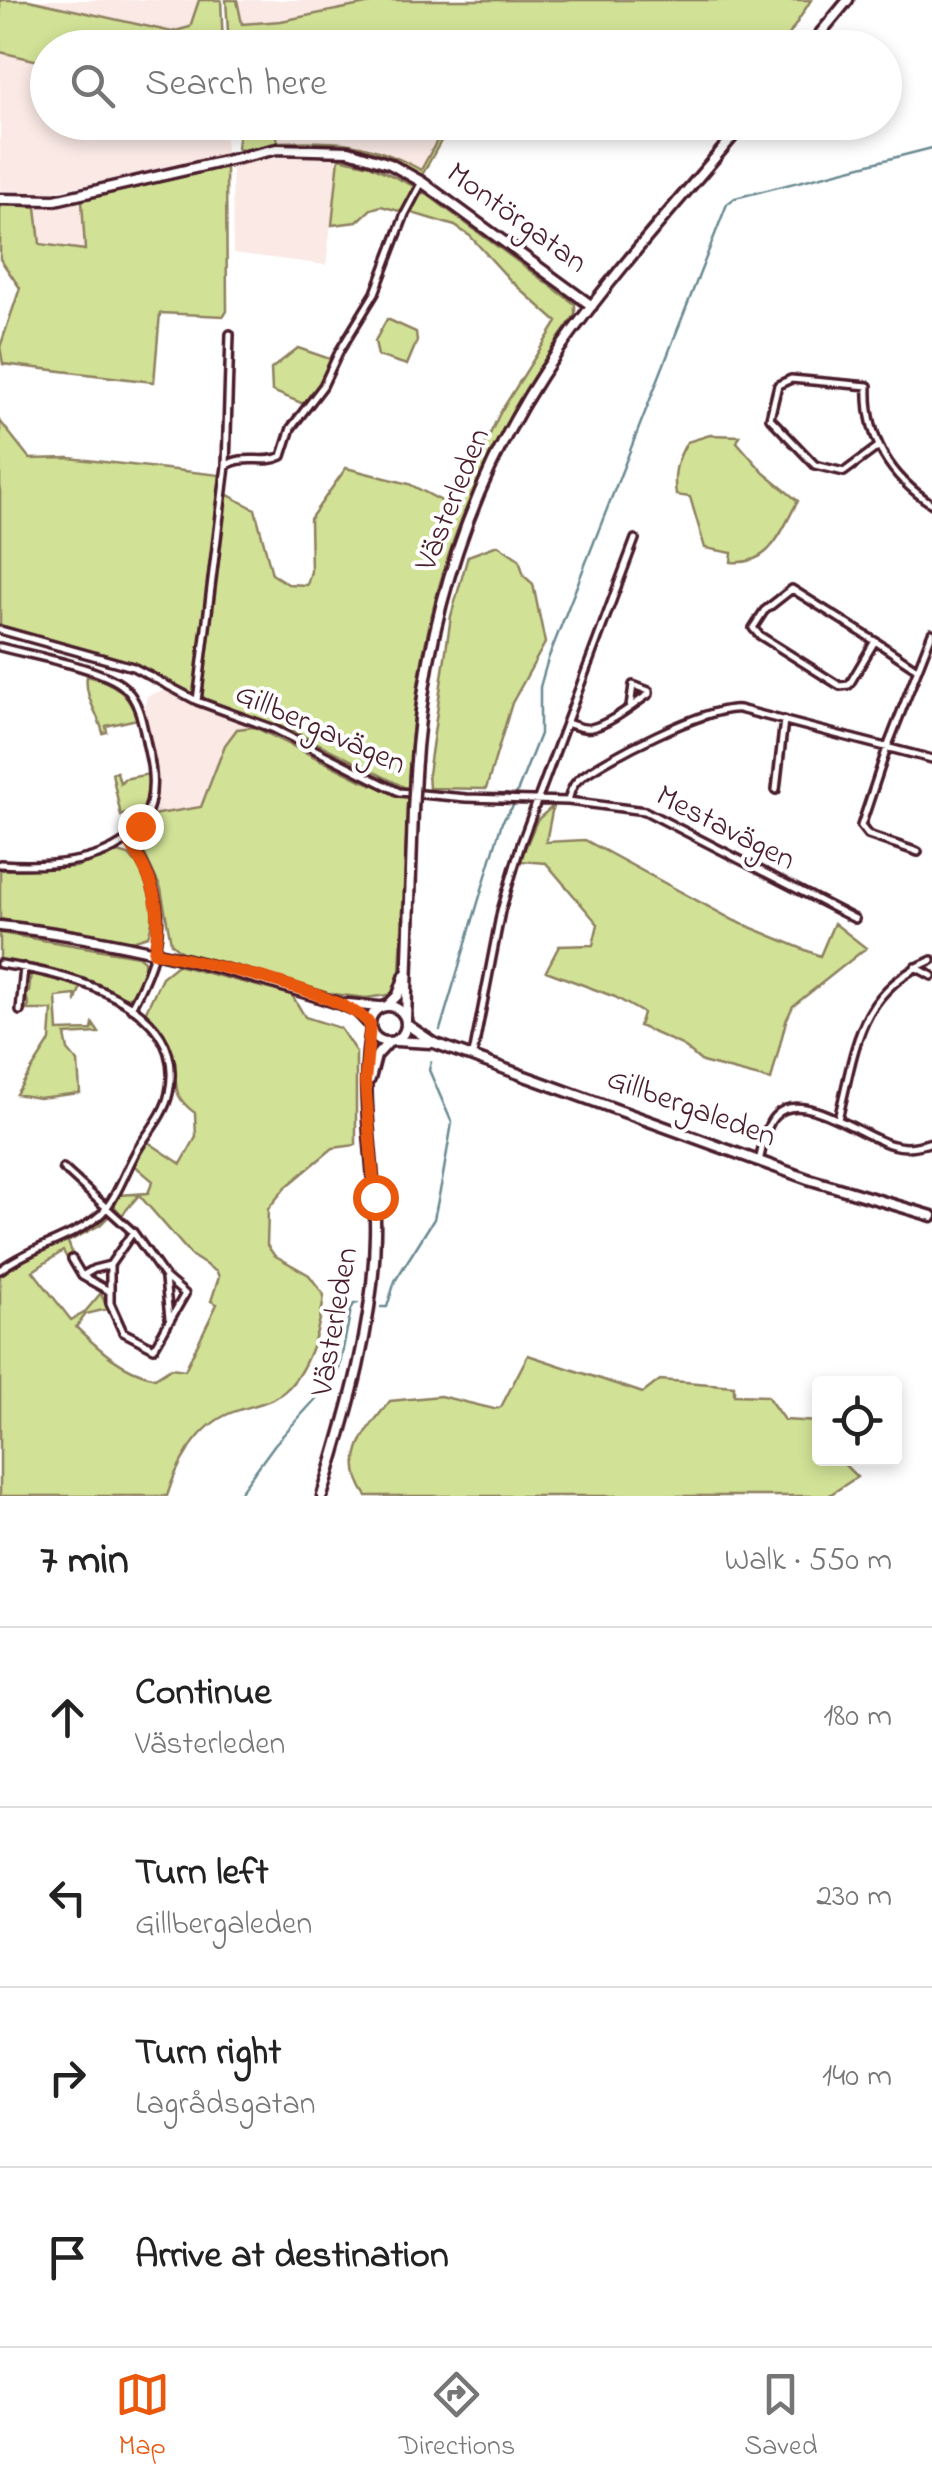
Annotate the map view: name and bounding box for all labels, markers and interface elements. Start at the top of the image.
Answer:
search box [30,30,902,140]
text: Search here [145,57,327,113]
icon: search [65,58,120,113]
street label: Montörgatan [436,152,596,286]
street label: Västerleden [404,421,504,579]
street label: Gillbergavägen [227,671,413,789]
street label: Mestavägen [647,774,803,884]
route end [118,804,164,850]
street label: Gillbergaleden [600,1057,782,1161]
route start [353,1175,399,1221]
street label: Västerleden [300,1244,372,1401]
map controls [812,1376,902,1466]
button: locate [812,1376,902,1466]
text: 7 min [40,1531,129,1592]
text: Walk · 550 m [724,1538,892,1585]
text: Continue [135,1666,271,1722]
icon: ahead [40,1690,95,1745]
text: 180 m [823,1694,892,1741]
text: Västerleden [135,1722,285,1769]
text: Turn left [135,1846,268,1902]
icon: left [40,1870,95,1925]
text: 230 m [816,1874,892,1921]
text: Gillbergaleden [135,1902,312,1949]
text: Turn right [135,2026,281,2082]
icon: right [40,2050,95,2105]
text: 140 m [822,2054,892,2101]
text: Lagrådsgatan [135,2082,315,2129]
text: Arrive at destination [135,2229,449,2285]
icon: arrive [40,2230,95,2285]
tab: Map [115,2367,170,2468]
tab: Directions [399,2367,515,2468]
tab: Saved [744,2367,817,2468]

